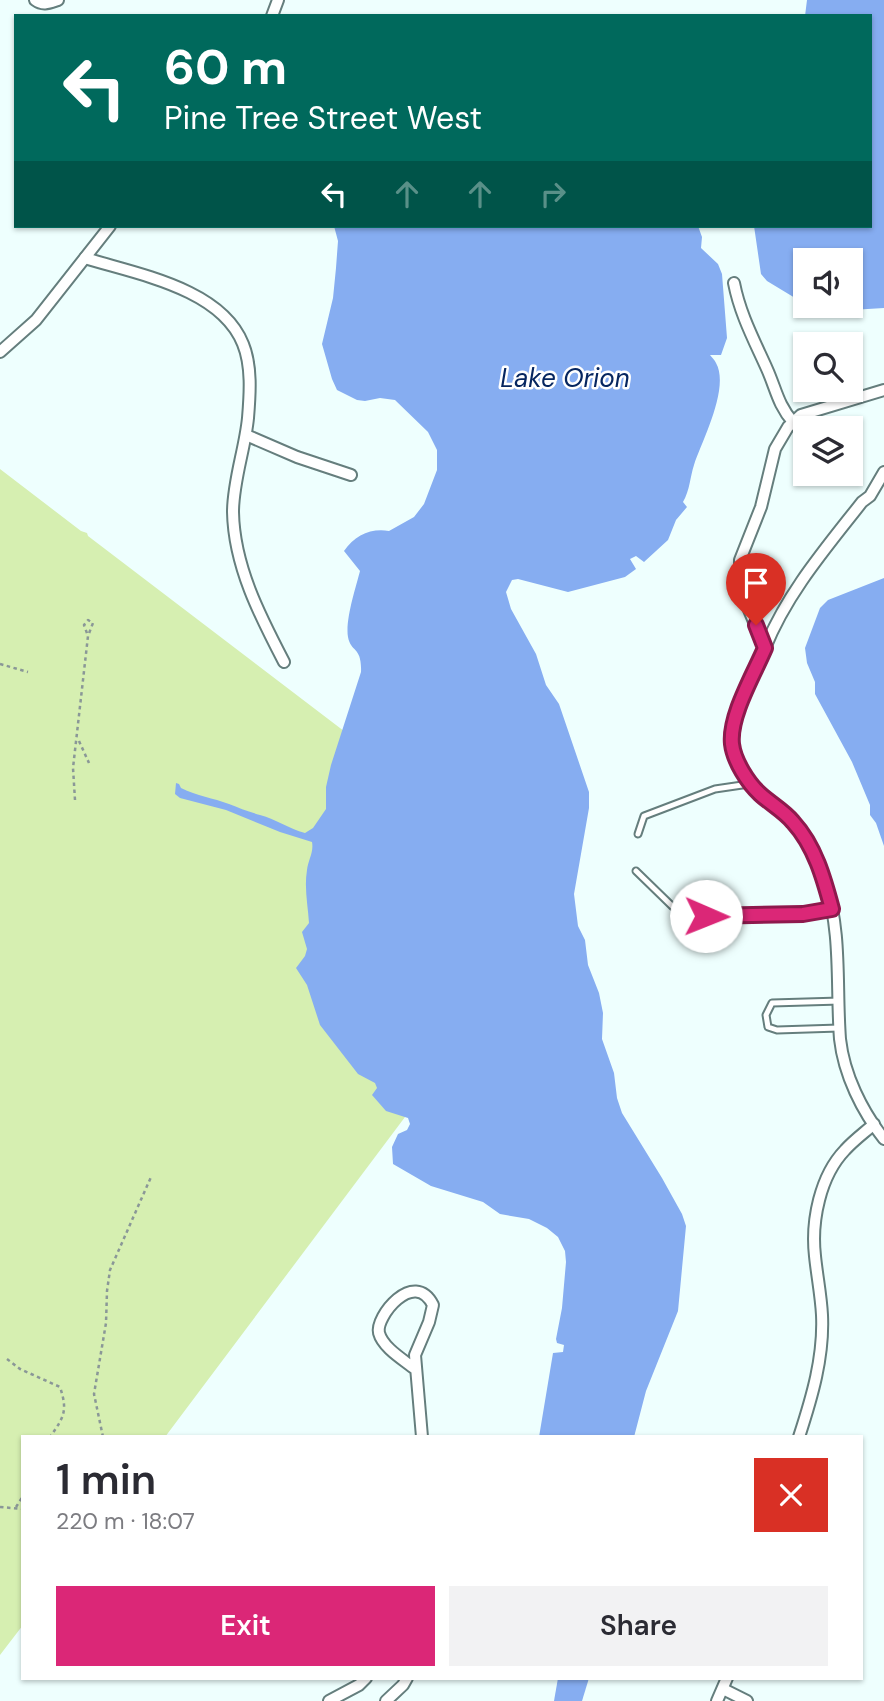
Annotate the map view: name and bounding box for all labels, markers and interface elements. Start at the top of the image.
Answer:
text: 60 m [164,35,287,99]
icon: left [49,42,140,133]
text: Pine Tree Street West [164,97,482,139]
icon: left [315,175,353,213]
icon: ahead [388,175,426,213]
icon: ahead [461,175,499,213]
icon: right [534,175,572,213]
map controls [793,248,863,486]
button: sound [793,248,863,318]
button: search [793,332,863,402]
water label: Lake Orion [500,361,630,395]
button: layers [793,416,863,486]
pin [726,553,786,625]
icon: arrive [737,564,775,602]
position arrow [669,879,743,953]
text: 1 min [56,1452,156,1507]
button: close [754,1458,828,1532]
text: 220 m · 18:07 [56,1506,195,1536]
button: Exit [56,1586,435,1666]
button: Share [449,1586,828,1666]

